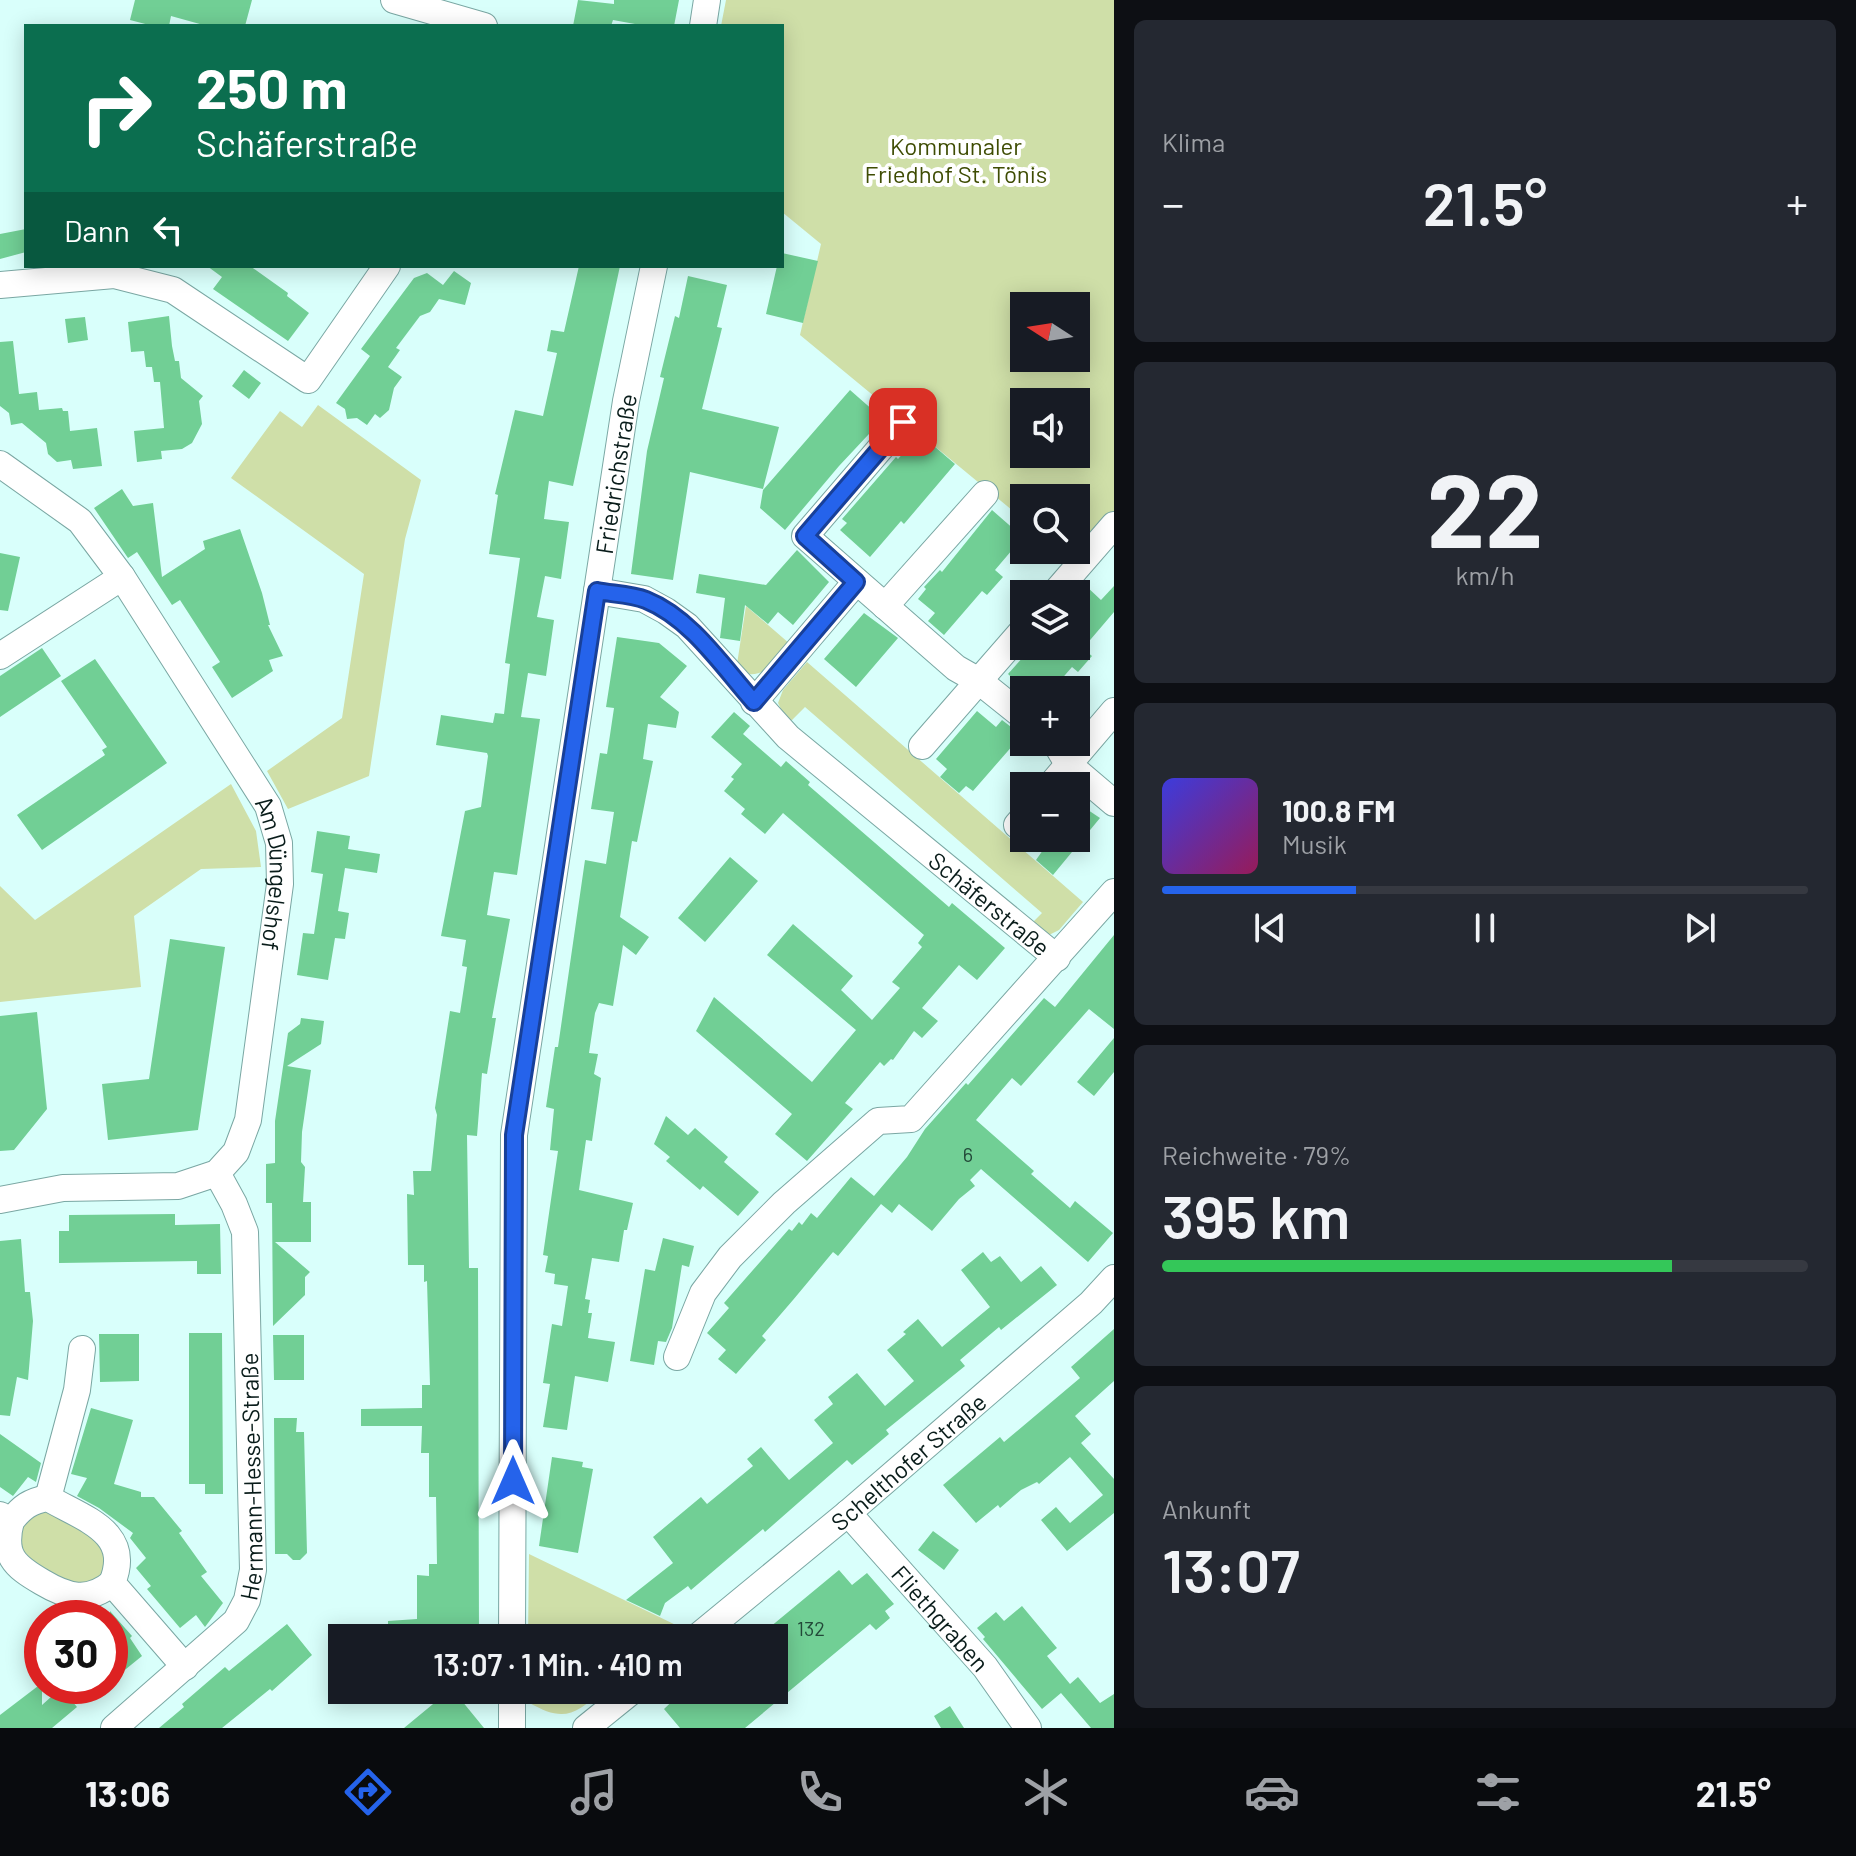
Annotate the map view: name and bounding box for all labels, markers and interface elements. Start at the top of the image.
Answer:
text: 250 m [196,53,347,120]
icon: right [64,56,168,160]
text: Schäferstraße [196,121,418,164]
text: Klima [1162,126,1225,157]
park label: Kommunaler Friedhof St. Tönis [865,131,1047,188]
text: 21.5° [1423,166,1547,238]
text: − [1162,176,1184,229]
text: + [1786,176,1808,229]
icon: left [146,208,190,252]
text: Dann [64,212,130,248]
north arrow [1010,292,1090,372]
map controls [1010,292,1090,852]
pin [869,388,937,456]
button: sound [1010,388,1090,468]
street label: Friedrichstraße [588,391,642,556]
icon: arrive [881,400,925,444]
text: 22 [1427,444,1543,569]
button: search [1010,484,1090,564]
text: km/h [1456,559,1514,590]
button: layers [1010,580,1090,660]
button: + [1010,676,1090,756]
button: − [1010,772,1090,852]
street label: Am Düngelshof [250,790,295,952]
text: 100.8 FM [1282,792,1395,828]
text: Musik [1282,828,1347,859]
street label: Schäferstraße [924,845,1056,961]
icon: previous [1248,906,1292,950]
icon: pause [1463,906,1507,950]
icon: next [1678,906,1722,950]
text: Reichweite · 79% [1162,1139,1351,1170]
house number: 6 [963,1142,973,1166]
text: 395 km [1162,1179,1350,1251]
street label: Hermann-Hesse-Straße [233,1352,268,1603]
street label: Schelthofer Straße [824,1386,991,1536]
position arrow [471,1439,555,1523]
text: Ankunft [1162,1493,1251,1524]
text: 13:07 [1162,1533,1300,1605]
street label: Fliethgraben [886,1559,996,1677]
speed limit sign: 30 [24,1600,128,1704]
house number: 132 [797,1616,825,1640]
text: 13:07 · 1 Min. · 410 m [433,1646,683,1682]
icon: directions [340,1764,396,1820]
icon: music [566,1764,622,1820]
icon: phone [792,1764,848,1820]
icon: climate [1018,1764,1074,1820]
icon: car [1244,1764,1300,1820]
icon: filters [1470,1764,1526,1820]
text: 13:06 [85,1771,170,1814]
text: 21.5° [1696,1771,1771,1814]

